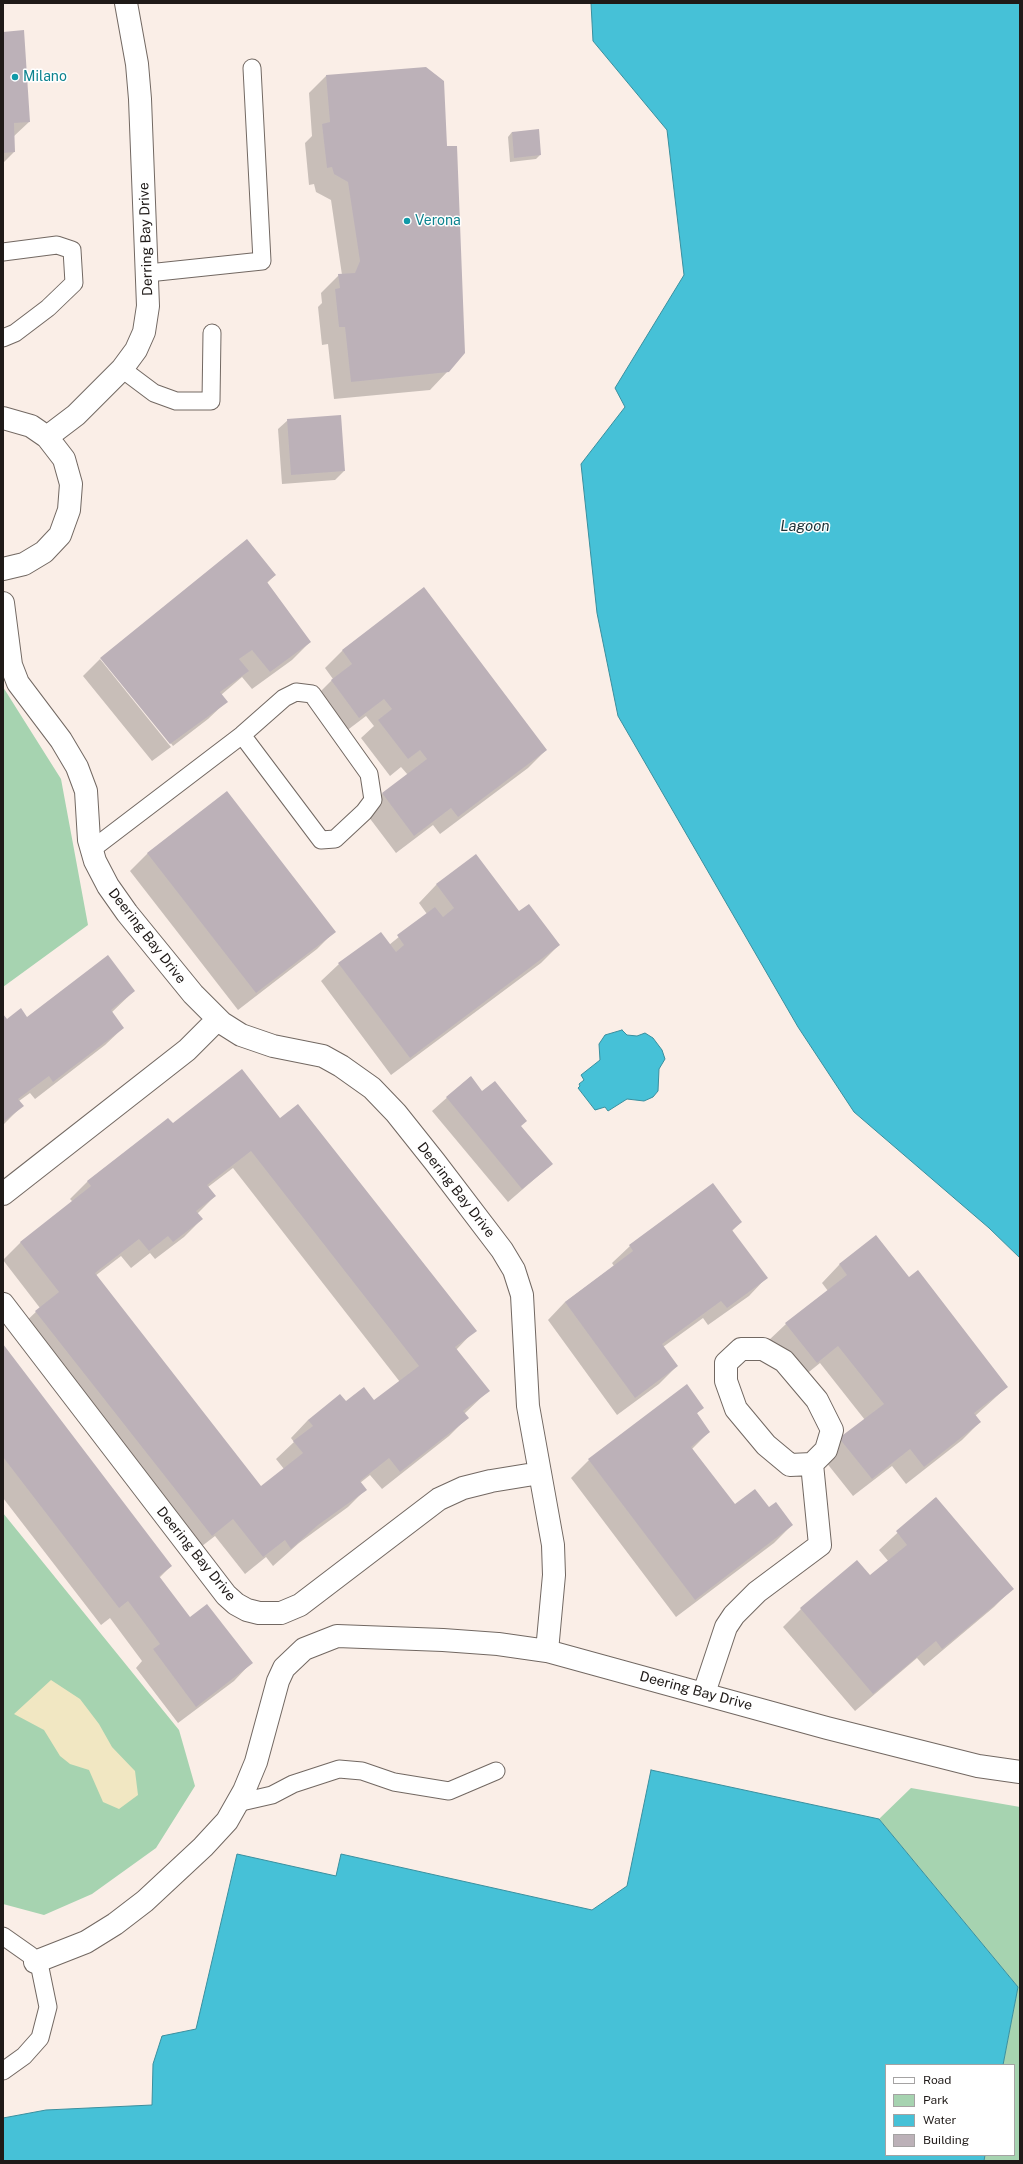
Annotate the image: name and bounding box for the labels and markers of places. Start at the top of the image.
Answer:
place label: Milano [23,69,67,85]
marker: Milano [10,72,20,82]
place label: Verona [415,213,461,229]
marker: Verona [402,216,412,226]

